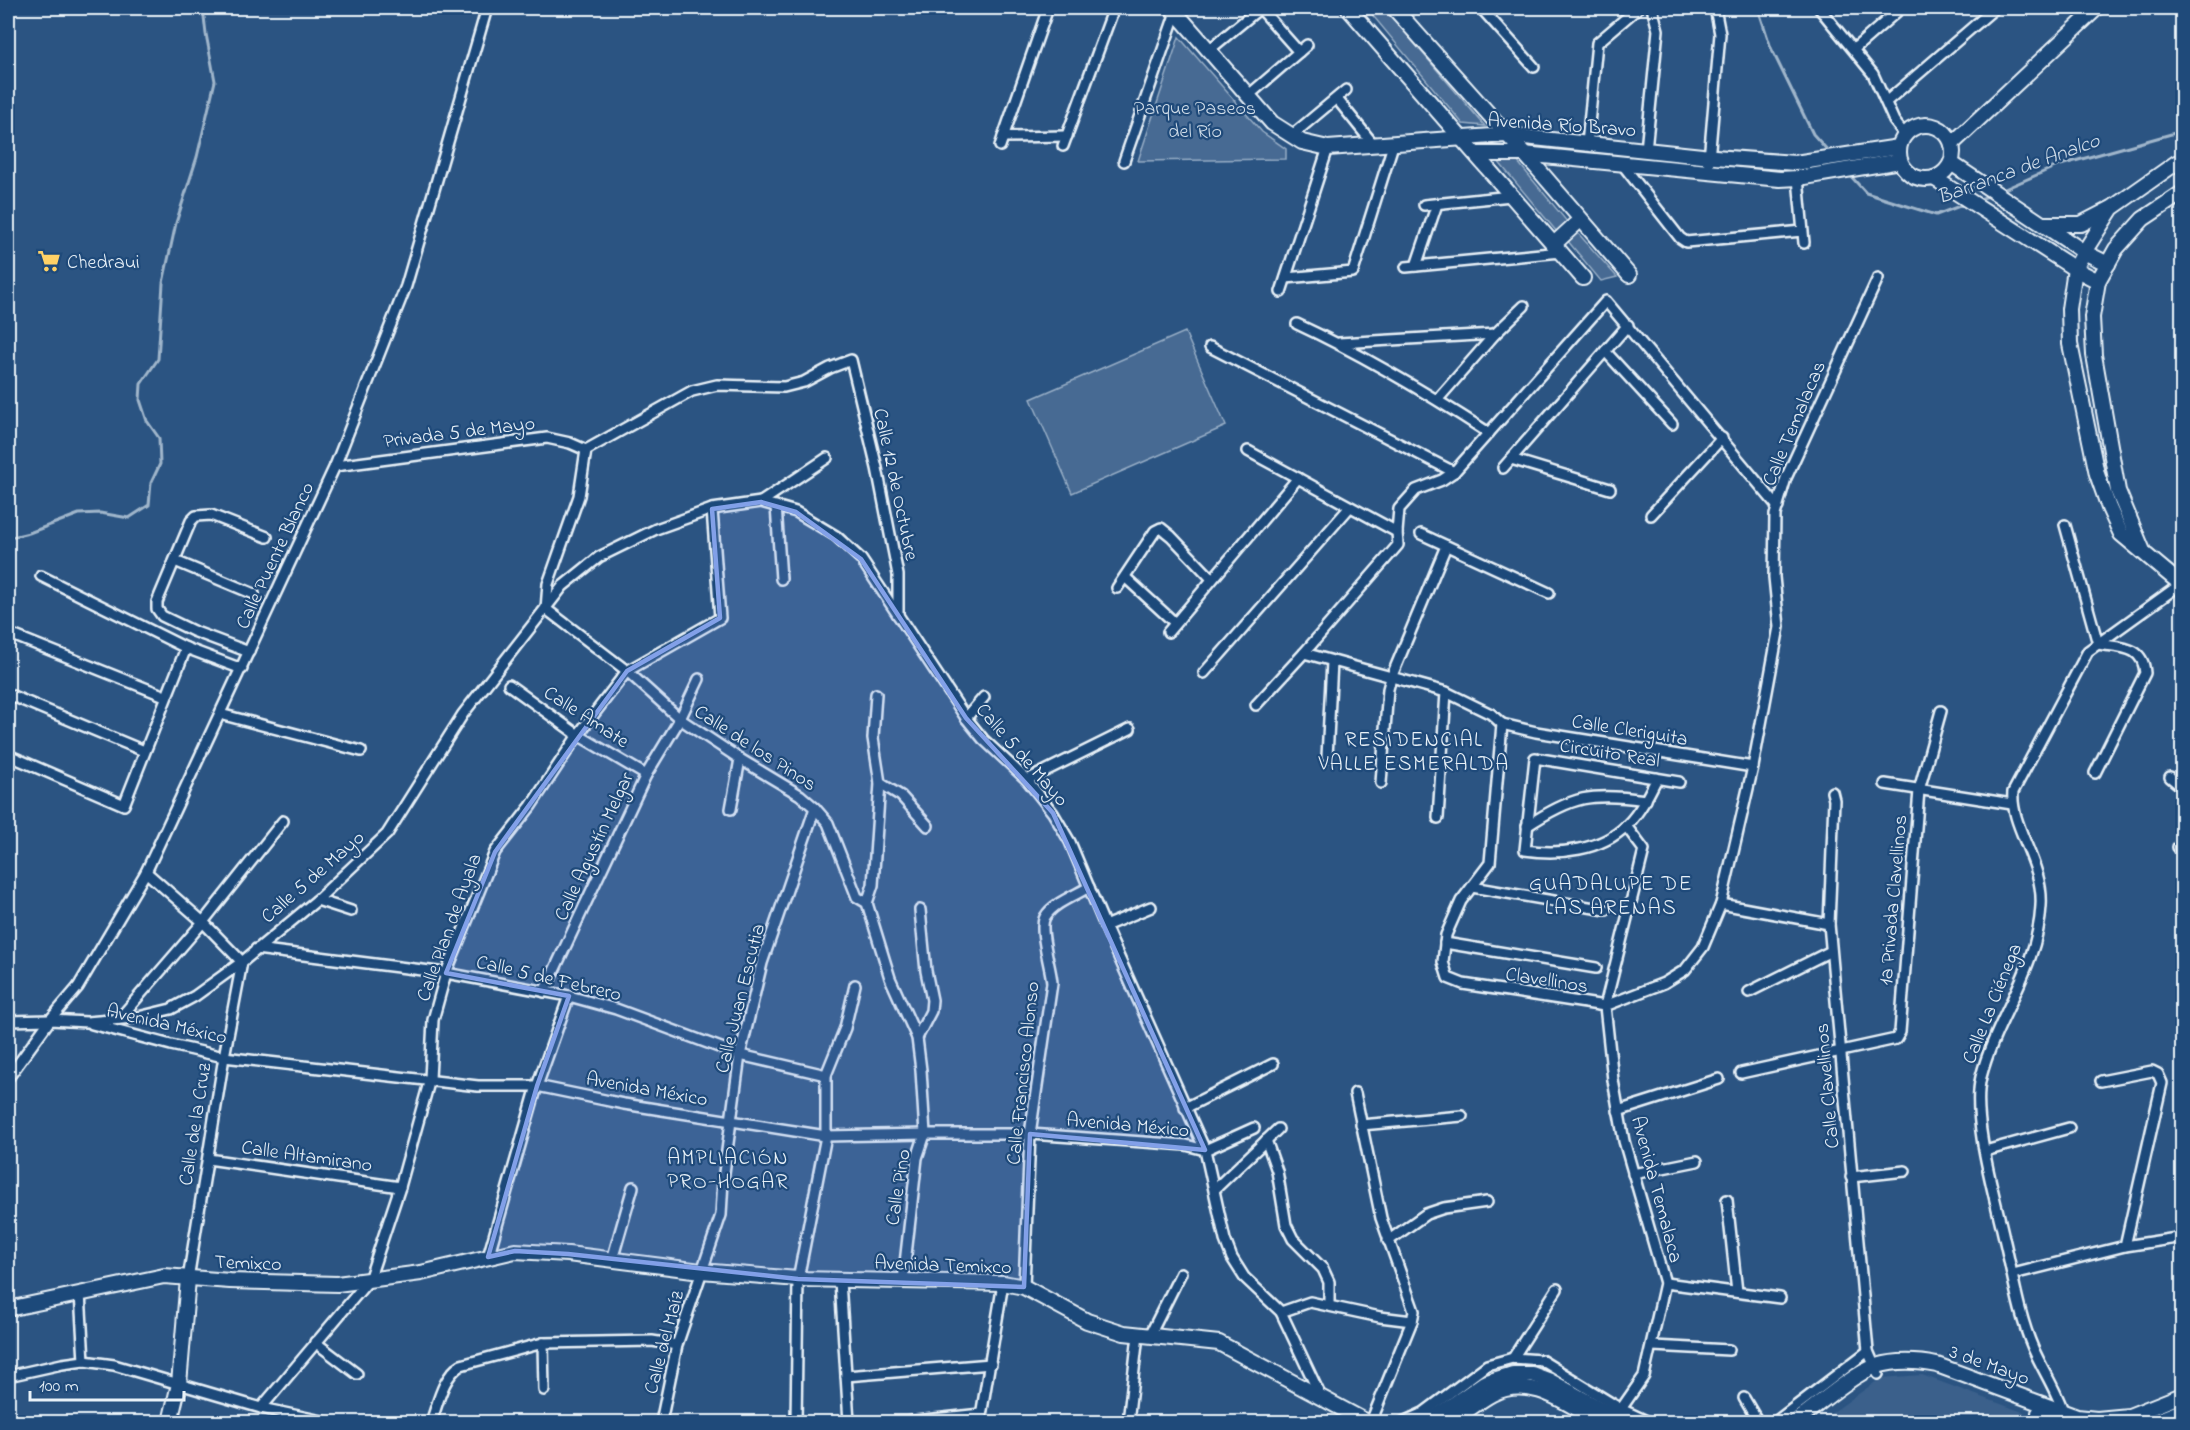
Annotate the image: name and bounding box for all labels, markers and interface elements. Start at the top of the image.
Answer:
park label: Parque Paseos del Río [1134,95,1256,147]
street label: Avenida Río Bravo [1487,107,1637,146]
water label: Barranca de Analco [1933,126,2105,213]
supermarket icon: Chedraui [36,248,62,274]
place label: Chedraui [67,249,140,278]
street label: Calle Temalacas [1756,357,1835,491]
street label: Calle 12 de Octubre [864,406,925,563]
street label: Privada 5 de Mayo [382,410,537,457]
street label: Calle Puente Blanco [229,478,323,634]
street label: Calle Amate [537,680,634,757]
street label: Calle 5 de Mayo [968,697,1074,814]
street label: Calle de los Pinos [688,699,822,800]
street label: Calle Cleriguita [1569,708,1690,756]
district label: RESIDENCIAL VALLE ESMERALDA [1317,726,1510,780]
street label: Circuito Real [1557,732,1662,777]
street label: Calle Agustín Melgar [548,767,644,927]
street label: 1a Privada Clavellinos [1873,814,1916,987]
street label: Calle 5 de Mayo [255,825,372,931]
street label: Calle Plan de Ayala [410,850,491,1006]
district label: GUADALUPE DE LAS ARENAS [1529,870,1693,924]
street label: Calle Juan Escutia [709,921,774,1076]
street label: Calle La Ciénega [1956,939,2032,1069]
street label: Calle 5 de Febrero [473,949,624,1010]
street label: Clavellinos [1503,961,1590,1002]
street label: Calle Francisco Alonso [1000,980,1049,1166]
street label: Avenida México [103,997,230,1053]
street label: Calle Clavellinos [1809,1022,1848,1150]
street label: Calle de la Cruz [172,1060,221,1188]
street label: Avenida México [583,1065,710,1115]
street label: Avenida México [1065,1107,1190,1146]
street label: Avenida Temalaca [1622,1113,1689,1266]
street label: Calle Altamirano [239,1134,374,1181]
district label: AMPLIACIÓN PRO-HOGAR [667,1144,789,1198]
street label: Calle Pino [879,1147,920,1228]
street label: Temixco [214,1249,282,1280]
street label: Avenida Temixco [874,1250,1012,1283]
street label: Calle del Maíz [638,1287,693,1398]
street label: 3 de Mayo [1945,1338,2033,1394]
scale bar [30,1364,184,1402]
text: 100 m [39,1374,79,1400]

